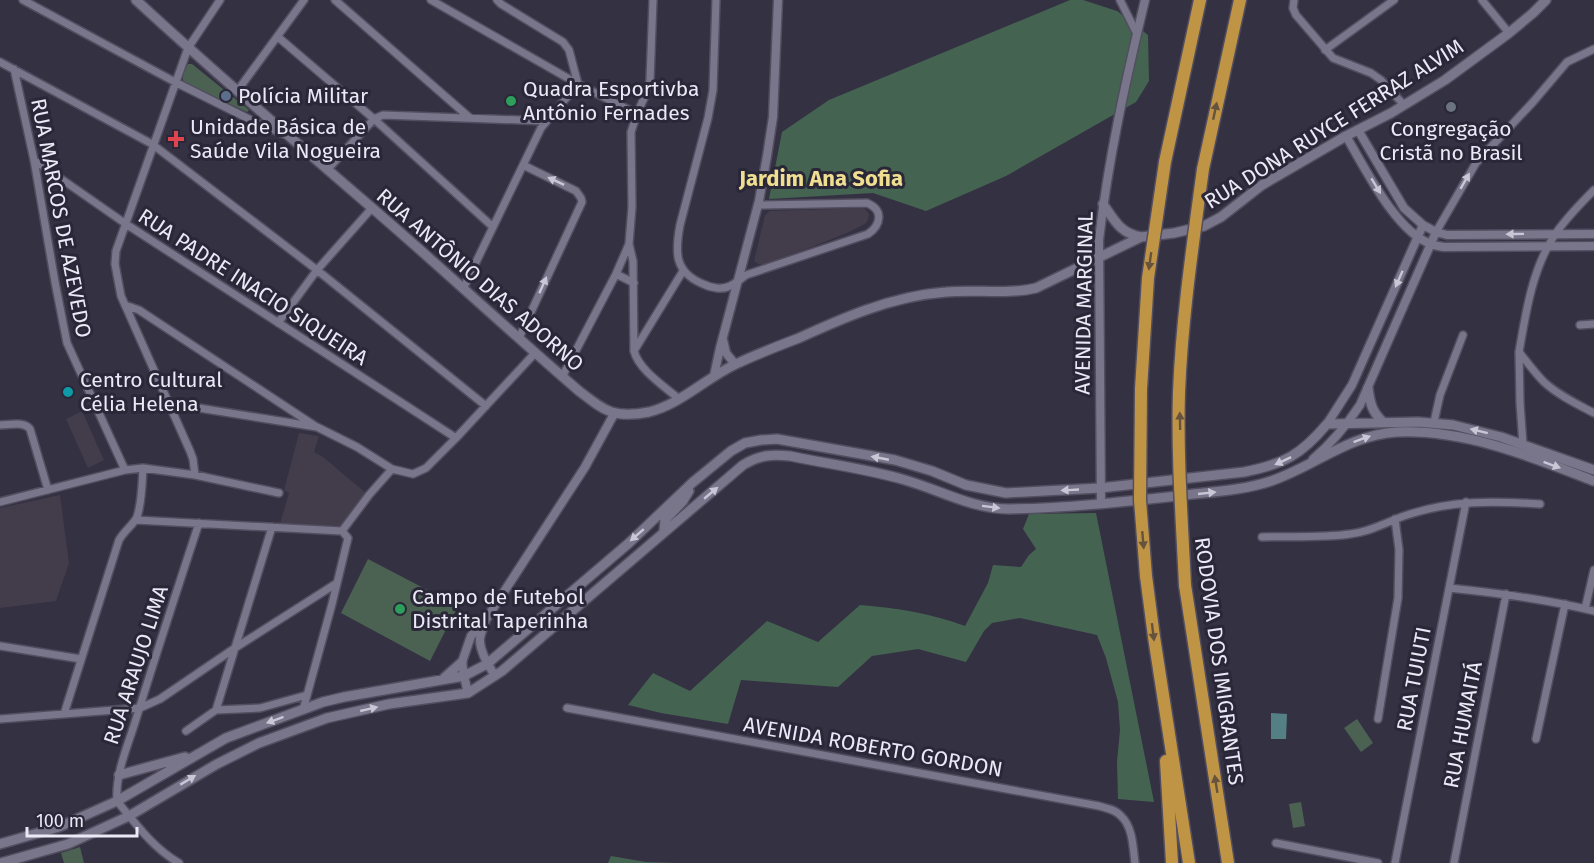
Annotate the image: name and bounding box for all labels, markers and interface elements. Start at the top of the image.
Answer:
street label: RUA DONA RUYCE FERRAZ ALVIM [1200,33,1468,215]
place label: Quadra Esportivba Antônio Fernades [523,76,699,126]
place label: Polícia Militar [238,83,368,109]
marker: Polícia Militar [219,89,233,103]
marker: Quadra Esportivba Antônio Fernades [504,94,518,108]
street label: RUA MARCOS DE AZEVEDO [25,96,97,340]
marker: Congregação Cristã no Brasil [1444,100,1458,114]
one-way arrow [1211,102,1221,121]
place label: Unidade Básica de Saúde Vila Nogueira [190,114,381,164]
place label: Congregação Cristã no Brasil [1379,116,1523,166]
marker: Unidade Básica de Saúde Vila Nogueira [167,130,185,148]
district label: Jardim Ana Sofia [738,165,903,192]
one-way arrow [1460,172,1470,189]
one-way arrow [547,176,564,185]
one-way arrow [1371,178,1382,194]
street label: RUA ANTÔNIO DIAS ADORNO [371,183,589,377]
street label: RUA PADRE INACIO SIQUEIRA [133,203,373,371]
street label: AVENIDA MARGINAL [1069,211,1099,395]
one-way arrow [1505,229,1524,239]
one-way arrow [1146,252,1155,271]
one-way arrow [1394,270,1403,288]
one-way arrow [538,275,548,293]
place label: Centro Cultural Célia Helena [80,367,222,417]
marker: Centro Cultural Célia Helena [61,385,75,399]
one-way arrow [1175,412,1185,431]
one-way arrow [1470,426,1488,436]
one-way arrow [1353,433,1371,443]
one-way arrow [870,453,889,462]
one-way arrow [1274,456,1291,465]
one-way arrow [1543,460,1561,470]
one-way arrow [703,486,719,499]
one-way arrow [1060,486,1079,495]
one-way arrow [1197,488,1216,497]
one-way arrow [982,502,1001,511]
one-way arrow [630,528,645,542]
one-way arrow [1138,530,1148,549]
street label: RODOVIA DOS IMIGRANTES [1189,535,1249,787]
street label: RUA ARAUJO LIMA [98,582,174,748]
place label: Campo de Futebol Distrital Taperinha [412,584,588,634]
marker: Campo de Futebol Distrital Taperinha [393,602,407,616]
one-way arrow [1148,622,1158,641]
street label: RUA TUIUTI [1391,625,1437,733]
street label: RUA HUMAITÁ [1438,659,1488,791]
one-way arrow [359,703,378,713]
street label: AVENIDA ROBERTO GORDON [741,711,1005,783]
one-way arrow [266,715,284,725]
one-way arrow [180,775,196,786]
one-way arrow [1211,775,1220,794]
scale bar [27,800,136,838]
text: 100 m [36,810,84,832]

